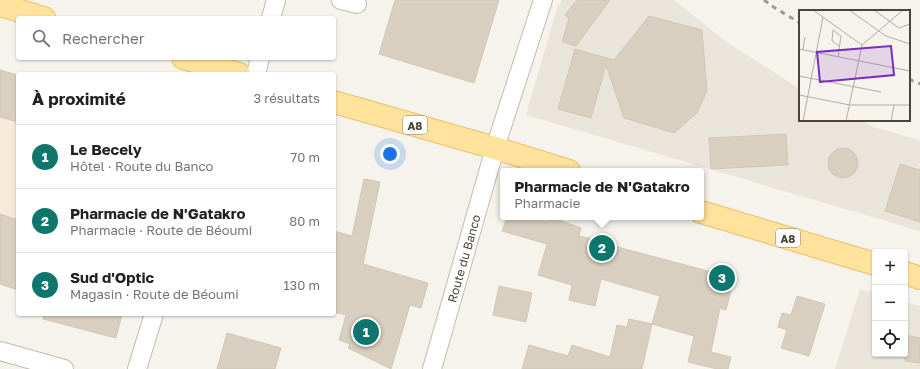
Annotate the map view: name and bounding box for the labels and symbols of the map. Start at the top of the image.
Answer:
inset map [799,10,910,121]
road number: A8 [403,116,427,134]
your location [380,144,400,164]
street label: Route du Banco [444,213,483,304]
road number: A8 [776,229,800,247]
pin: 2 [589,233,615,263]
pin: 3 [709,263,735,293]
pin: 1 [353,317,379,347]

